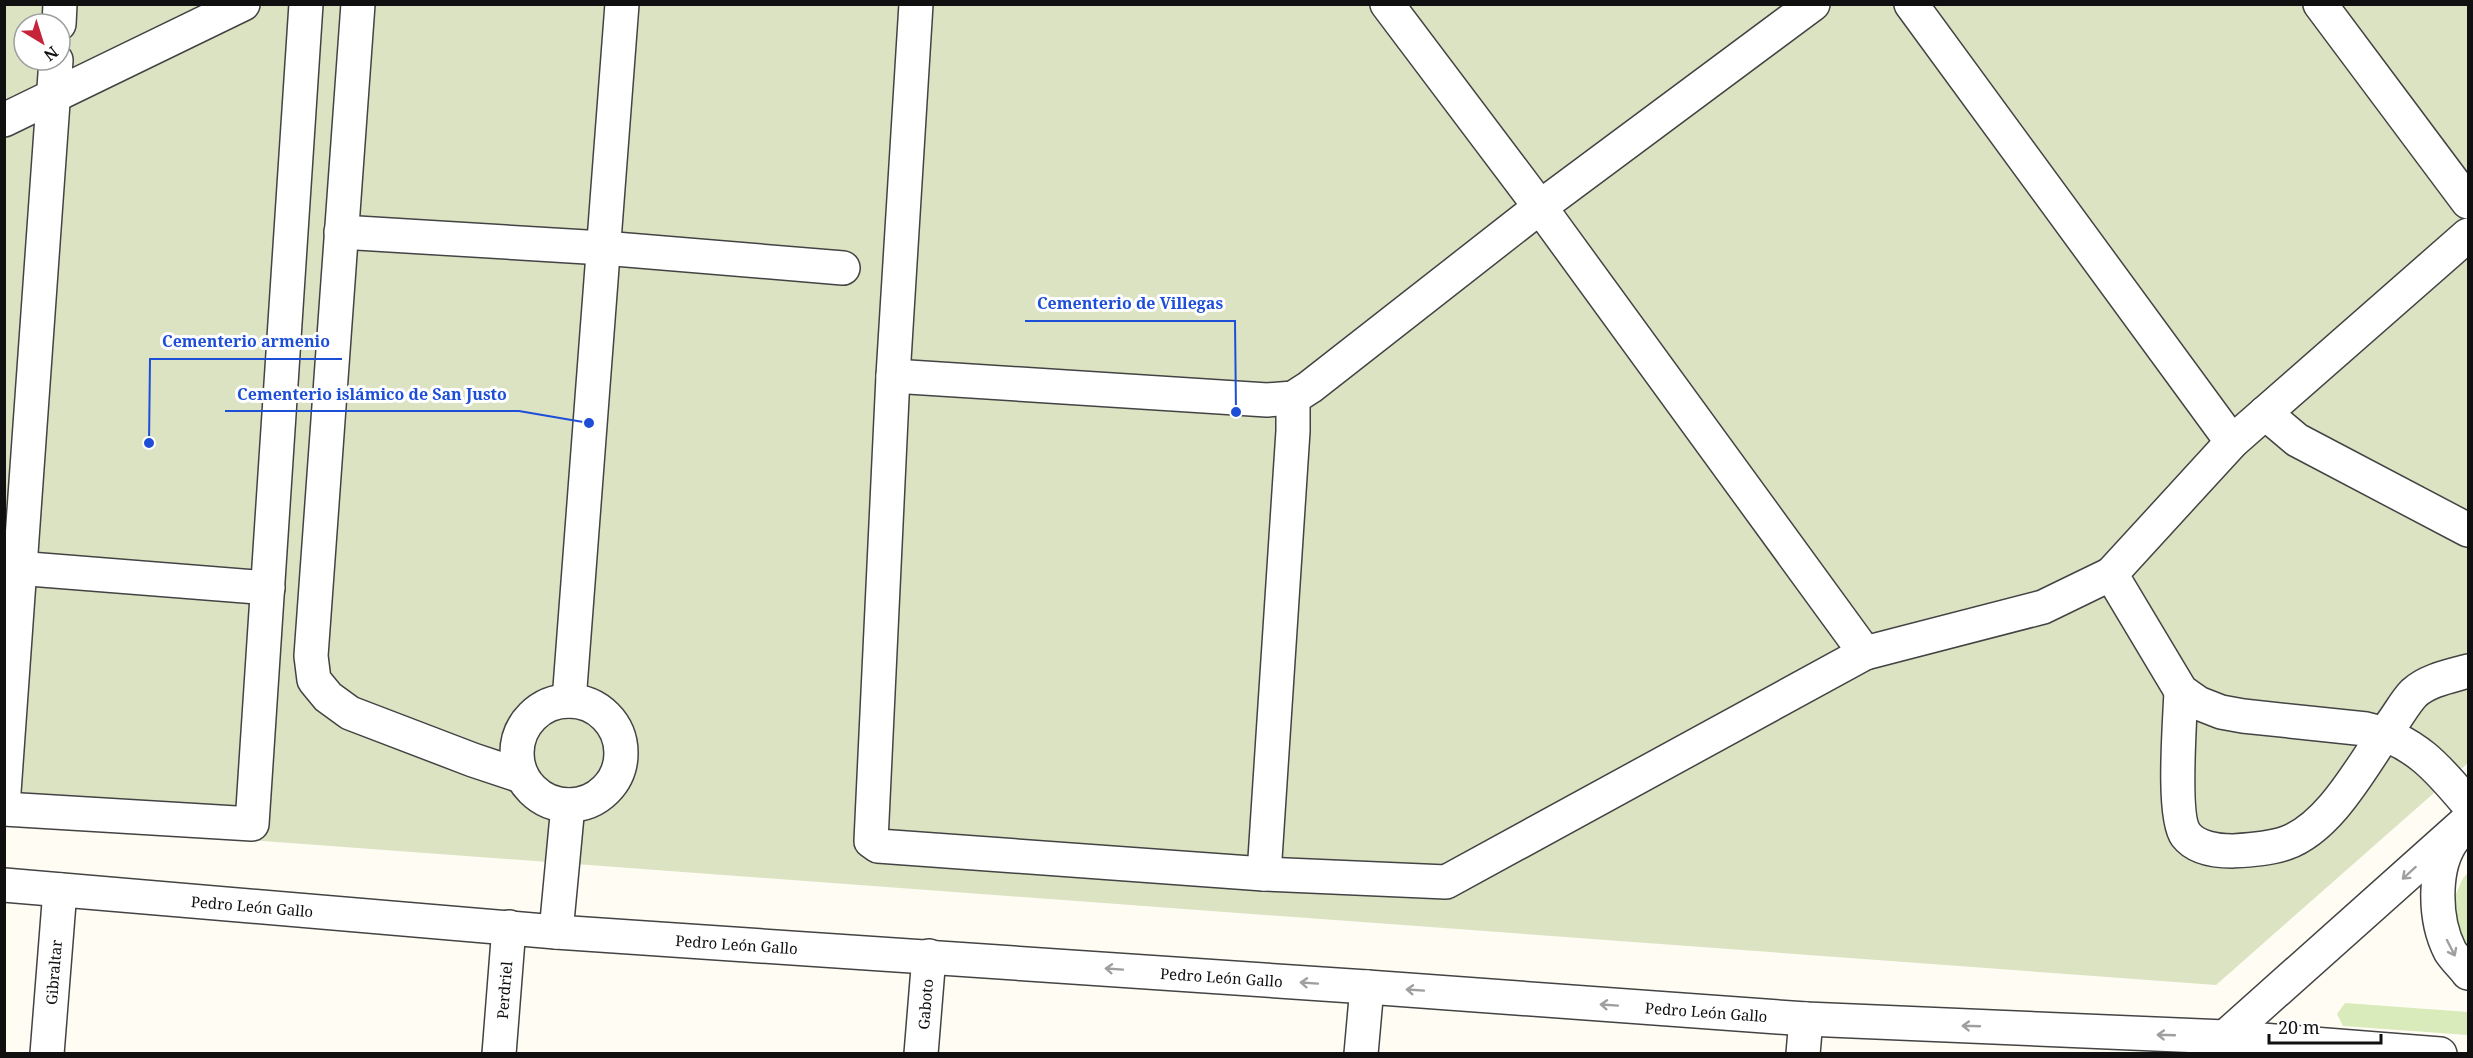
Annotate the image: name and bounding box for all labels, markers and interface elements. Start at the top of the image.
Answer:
north arrow [12,12,72,72]
text: N [39,41,63,67]
callout: Cementerio de Villegas [1025,287,1235,321]
text: Cementerio de Villegas [1037,292,1223,314]
callout: Cementerio armenio [150,325,342,359]
text: Cementerio armenio [162,330,330,352]
callout: Cementerio islámico de San Justo [225,377,519,411]
text: Cementerio islámico de San Justo [237,383,507,405]
one-way arrow [2402,866,2417,880]
street label: Pedro León Gallo [190,891,314,921]
street label: Pedro León Gallo [675,930,798,958]
street label: Gibraltar [41,939,66,1006]
one-way arrow [2445,939,2457,957]
street label: Perdriel [492,960,516,1020]
one-way arrow [1105,963,1125,974]
street label: Pedro León Gallo [1160,963,1283,991]
one-way arrow [1299,977,1319,988]
street label: Gaboto [913,978,937,1030]
one-way arrow [1405,984,1425,995]
street label: Pedro León Gallo [1644,997,1768,1026]
one-way arrow [1600,999,1619,1010]
scale bar [2269,1007,2382,1045]
text: 20 m [2278,1015,2320,1039]
one-way arrow [1962,1021,1982,1032]
one-way arrow [2157,1029,2177,1040]

